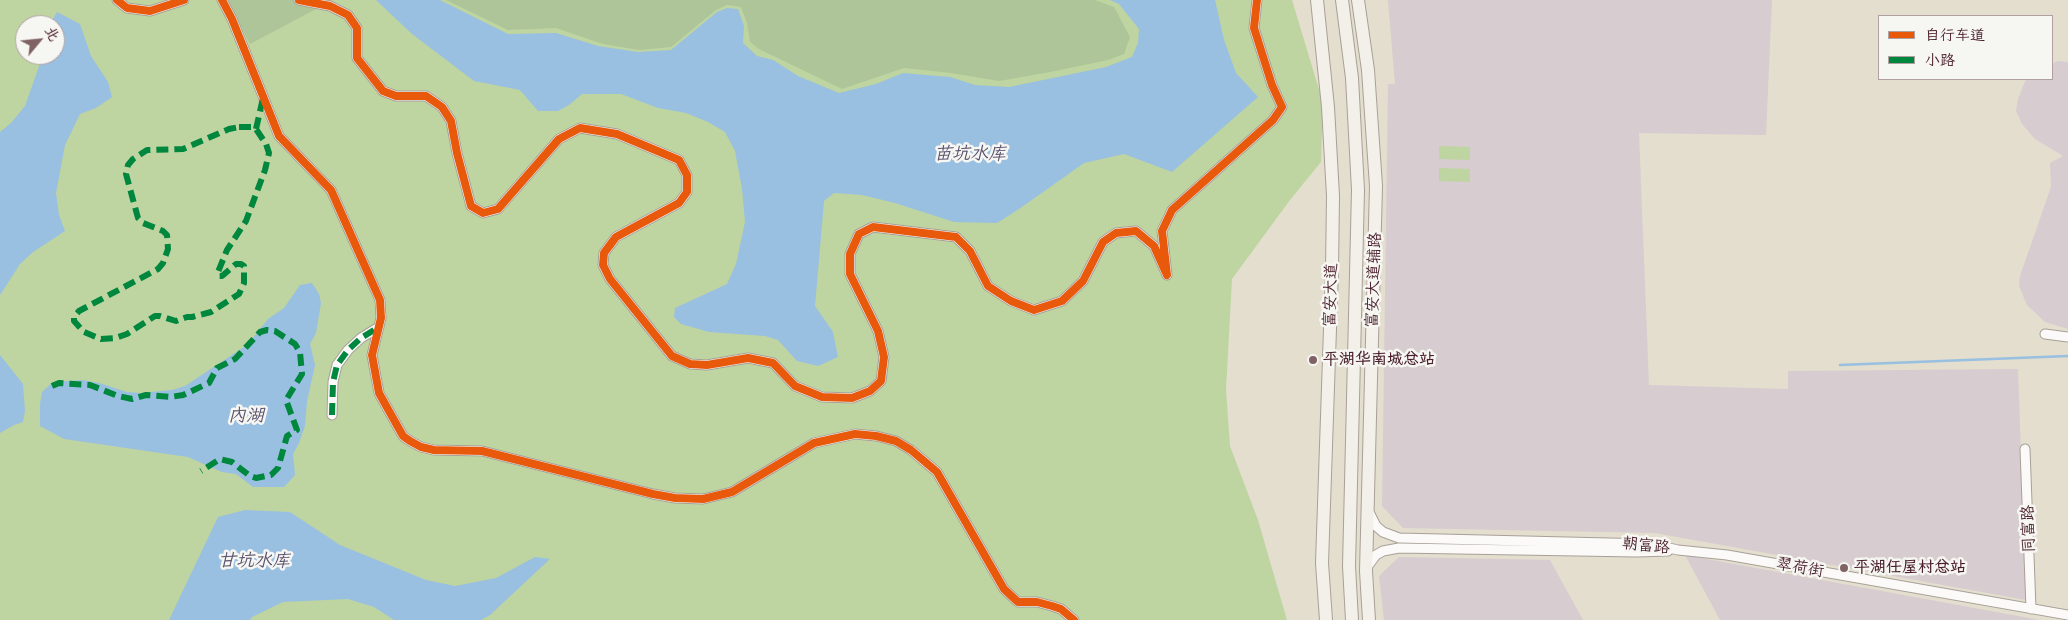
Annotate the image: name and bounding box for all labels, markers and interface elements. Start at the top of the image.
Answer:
north arrow [15,15,65,65]
legend [1878,15,2053,80]
text: 北 [41,23,64,44]
text: 自行车道 [1925,24,1985,45]
text: 小路 [1925,49,1955,70]
water label: 苗坑水库 [934,143,1006,165]
street label: 富安大道辅路 [1363,232,1385,328]
street label: 富安大道 [1320,263,1342,327]
place label: 平湖华南城总站 [1323,350,1435,370]
marker: 平湖华南城总站 [1307,354,1319,366]
water label: 内湖 [228,405,264,427]
street label: 同富路 [2019,505,2039,553]
street label: 朝富路 [1621,534,1671,558]
water label: 甘坑水库 [218,550,290,572]
street label: 翠荷街 [1775,554,1825,582]
place label: 平湖任屋村总站 [1854,558,1966,578]
marker: 平湖任屋村总站 [1838,562,1850,574]

